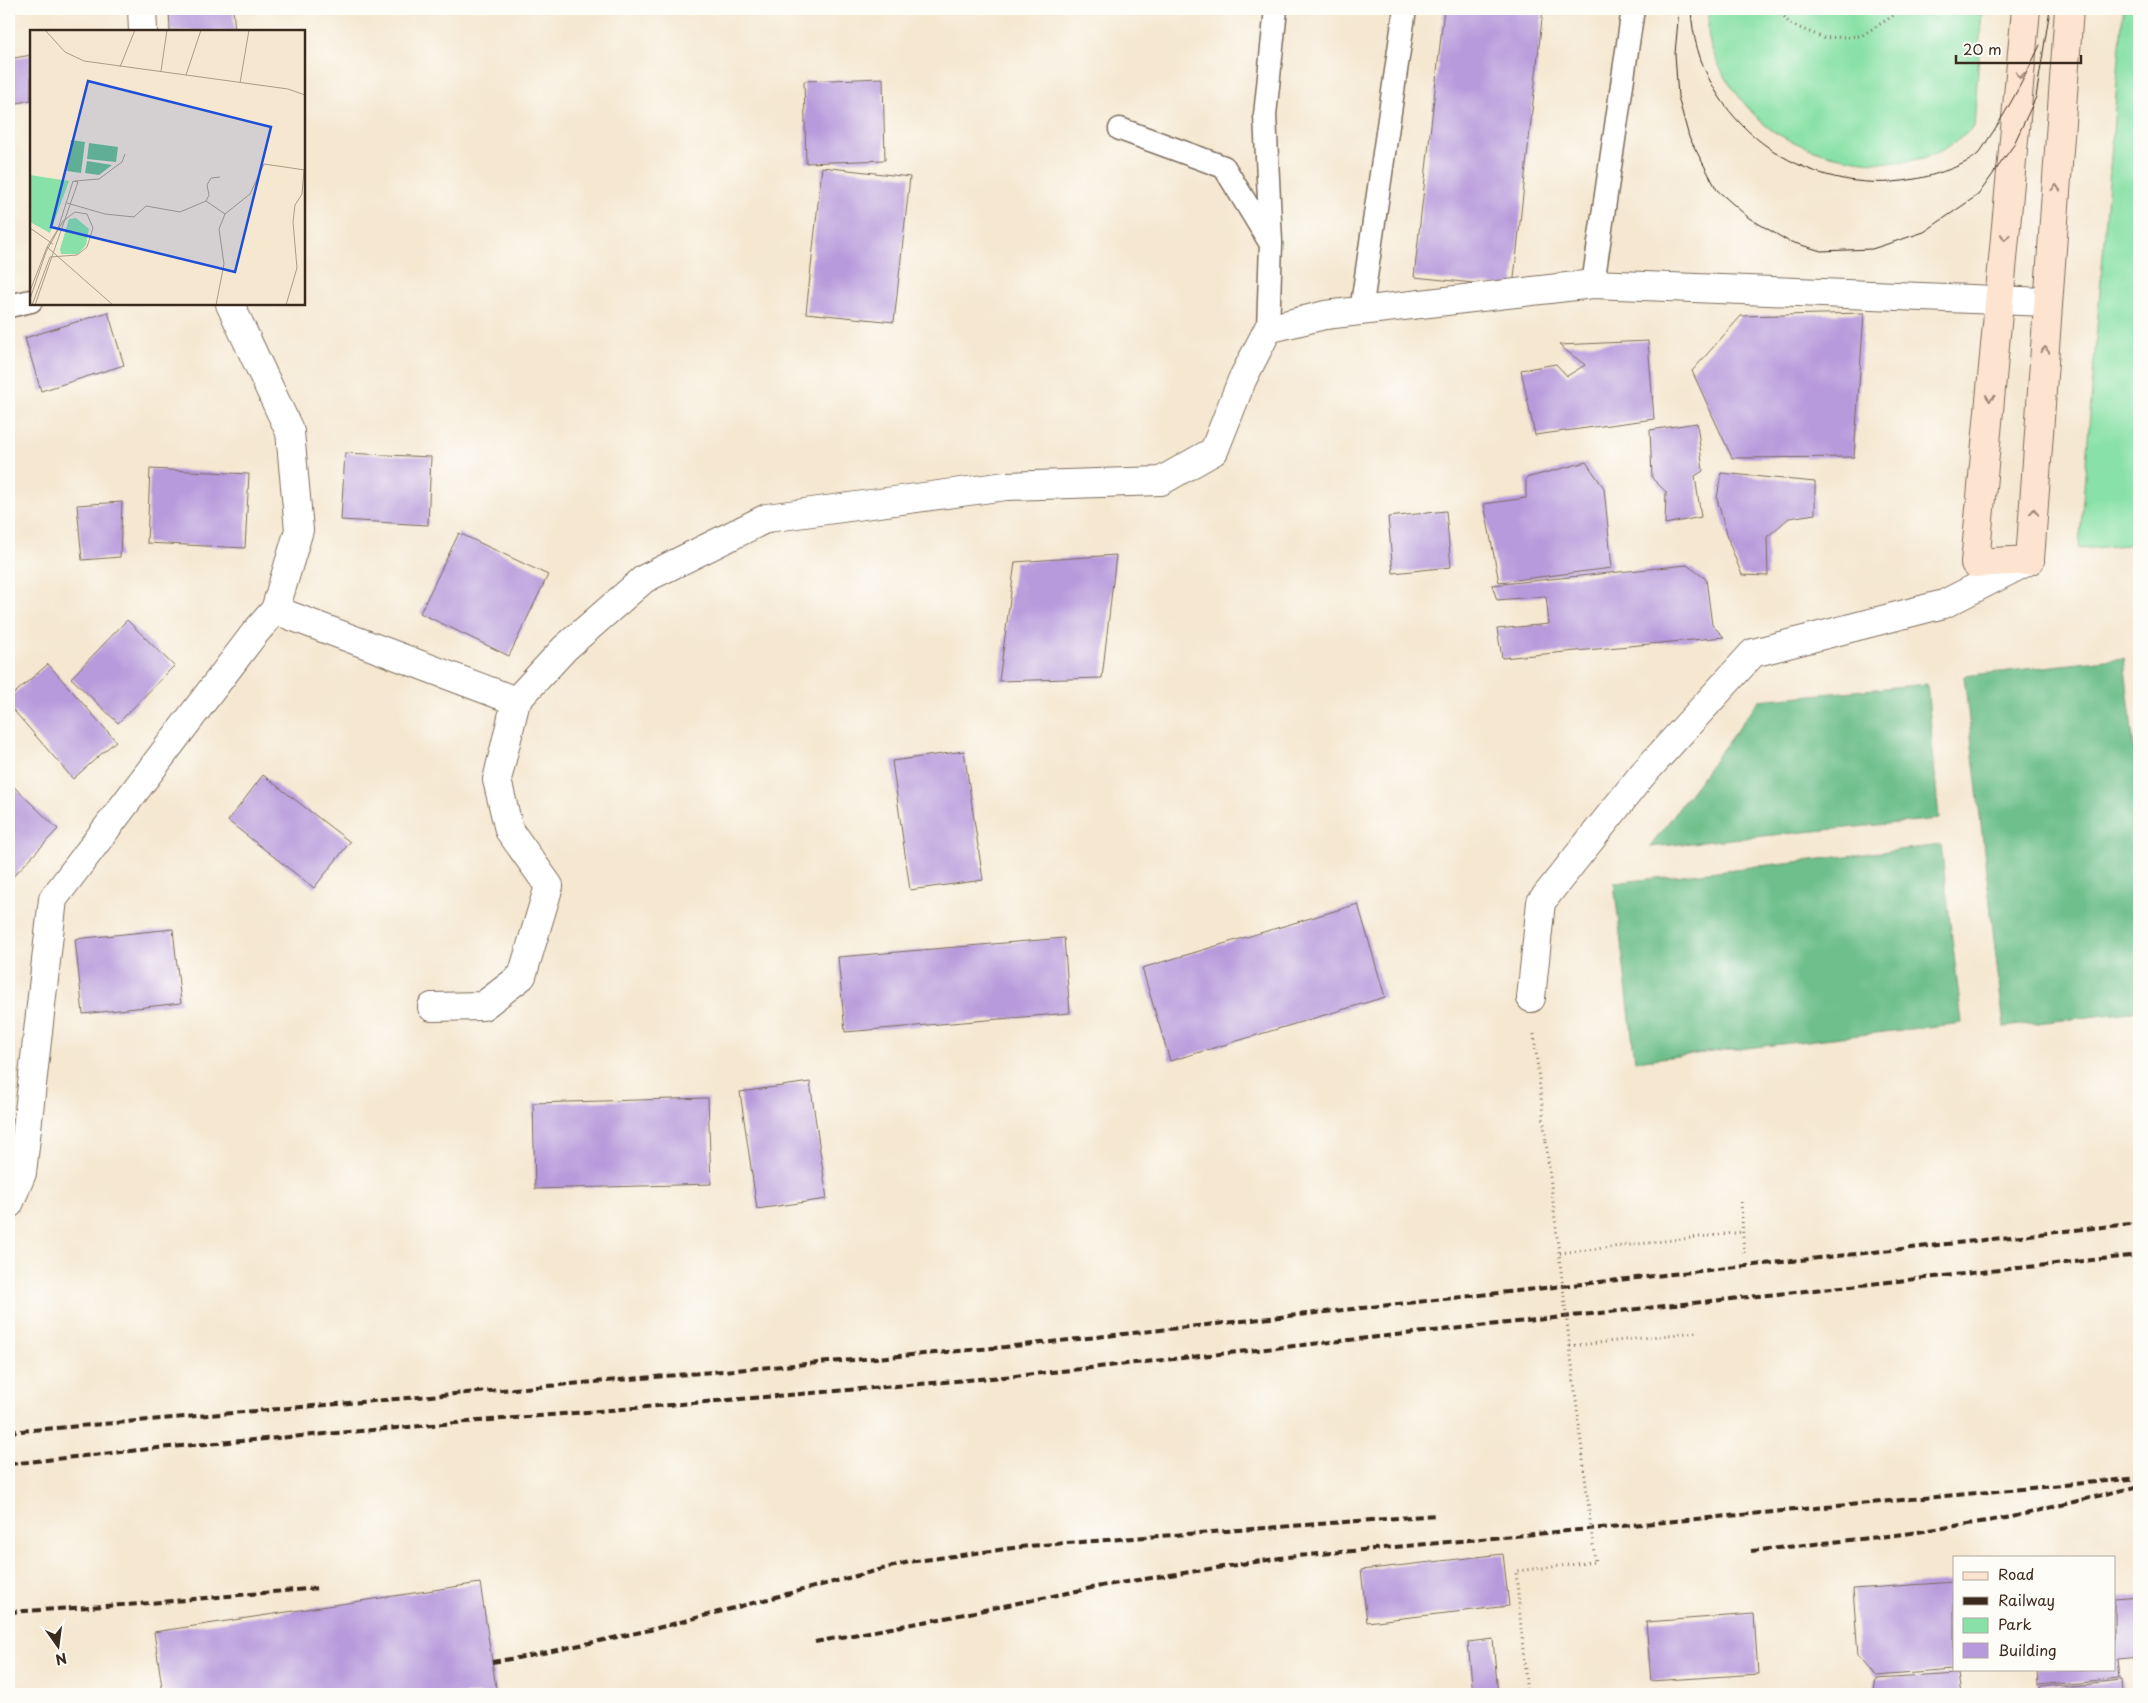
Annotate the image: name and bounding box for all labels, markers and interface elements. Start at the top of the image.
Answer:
inset map [30,30,305,305]
scale bar [1956,32,2080,64]
text: 20 m [1963,37,2002,60]
one-way arrow [2014,71,2025,79]
one-way arrow [2051,183,2062,191]
one-way arrow [1999,233,2010,241]
one-way arrow [2039,345,2050,353]
one-way arrow [1985,395,1996,403]
one-way arrow [2028,508,2039,516]
legend [1953,1556,2116,1670]
text: Road [1998,1562,2034,1585]
text: Railway [1998,1588,2055,1611]
text: Park [1998,1612,2032,1635]
north arrow [32,1620,82,1670]
text: Building [1998,1638,2057,1661]
text: N [53,1648,69,1671]

